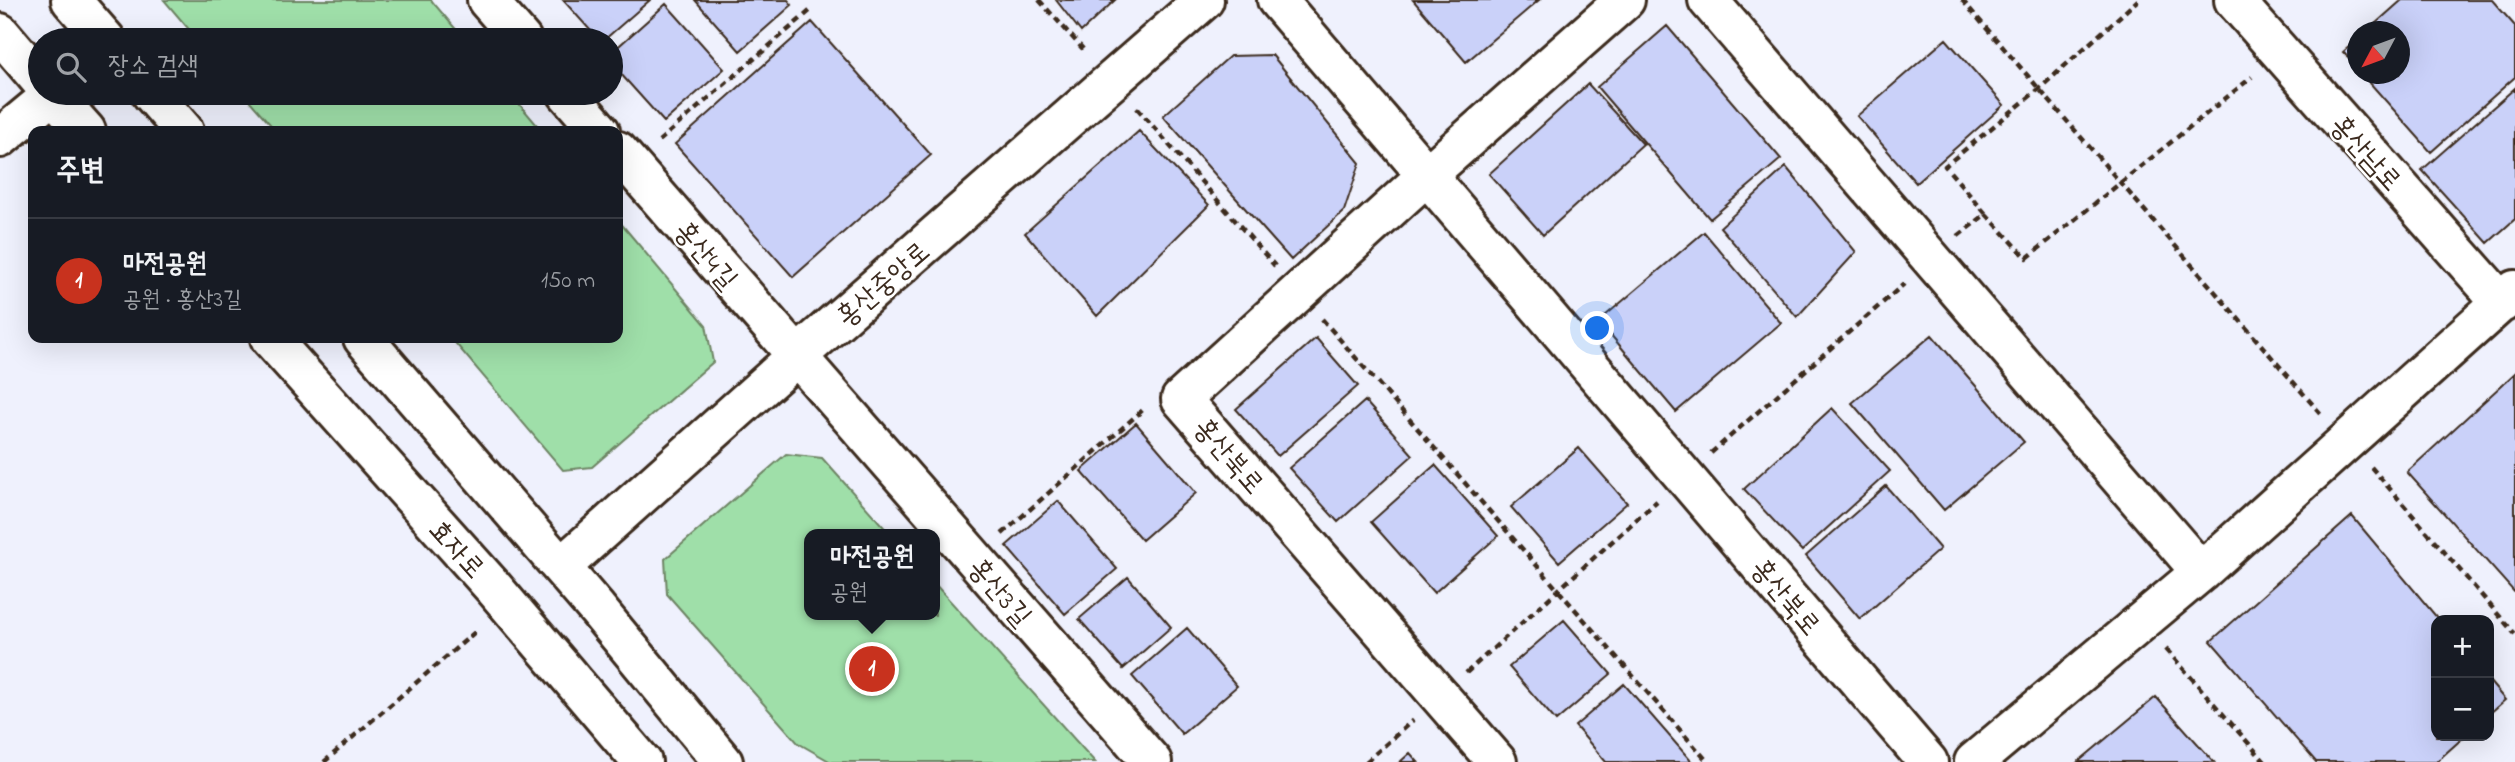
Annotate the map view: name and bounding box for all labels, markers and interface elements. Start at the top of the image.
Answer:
north arrow [2347,21,2410,84]
search box [28,28,623,105]
icon: search [52,48,90,86]
text: 장소 검색 [108,48,198,86]
street label: 홍산남로 [2319,107,2410,202]
text: 주변 [56,150,104,194]
street label: 홍산4길 [663,213,746,300]
street label: 홍산중앙로 [828,233,940,338]
text: 마전공원 [123,246,207,284]
text: 1 [75,265,83,298]
text: 150 m [541,265,595,298]
text: 공원 · 홍산3길 [123,284,241,317]
your location [1580,311,1614,345]
street label: 홍산북로 [1182,410,1272,505]
street label: 효자로 [418,512,493,589]
popup [804,529,940,620]
text: 마전공원 [830,539,914,577]
street label: 홍산3길 [957,550,1040,637]
street label: 홍산북로 [1740,551,1829,646]
text: 공원 [830,577,867,610]
map controls [2431,615,2494,741]
button: + [2431,615,2494,678]
pin: 1 [849,643,895,695]
button: − [2431,678,2494,741]

